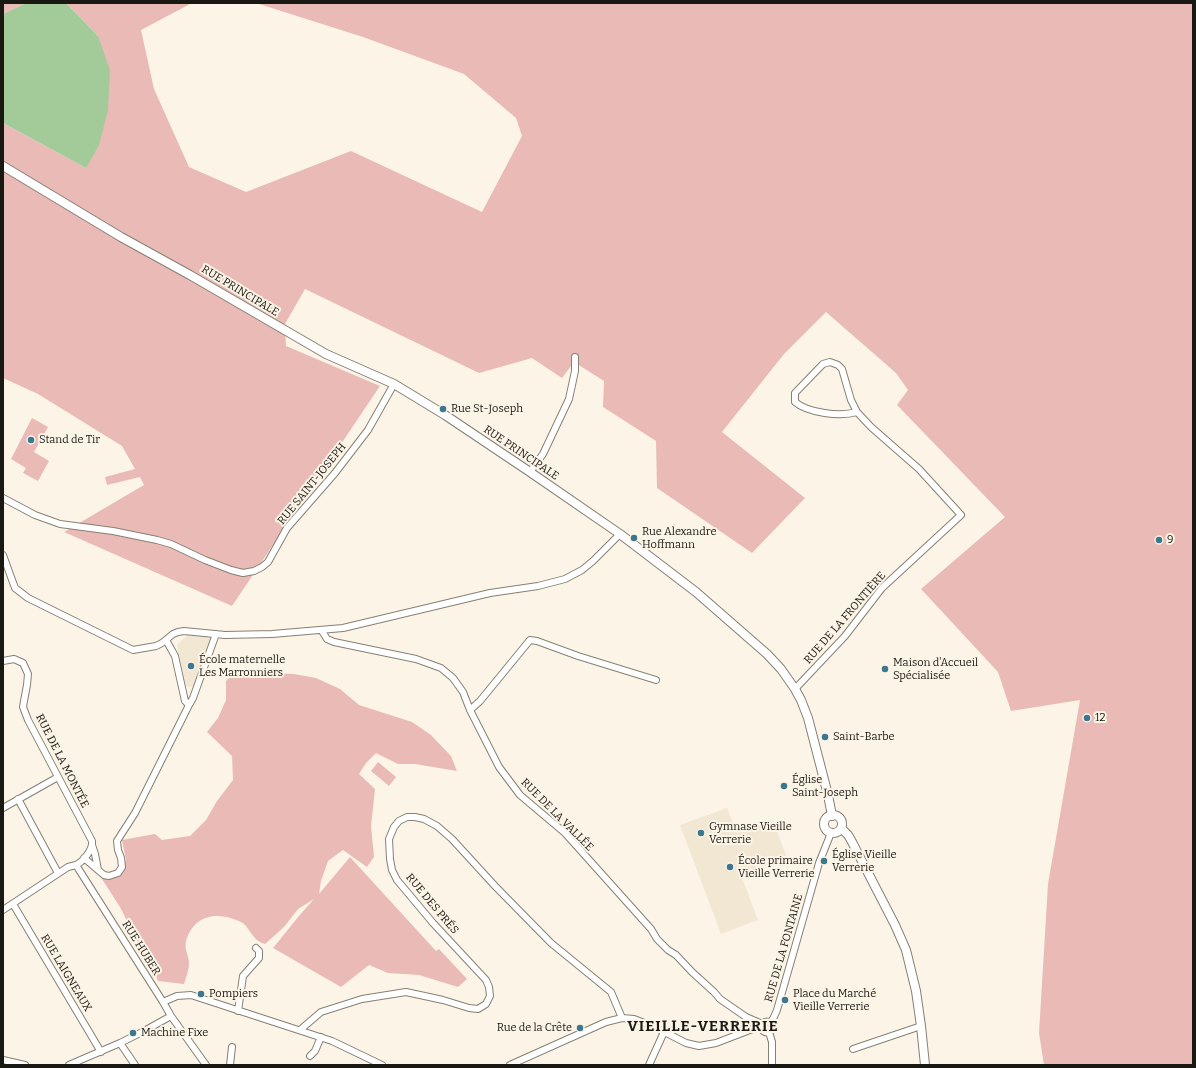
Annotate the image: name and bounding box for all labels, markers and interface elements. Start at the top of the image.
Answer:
street label: RUE PRINCIPALE [199,263,281,319]
place label: Rue St-Joseph [451,402,523,416]
marker: Rue St-Joseph [438,404,448,414]
street label: RUE PRINCIPALE [481,423,561,483]
place label: Stand de Tir [39,433,100,447]
marker: Stand de Tir [26,435,36,445]
street label: RUE SAINT-JOSEPH [275,441,349,527]
place label: Rue Alexandre Hoffmann [642,525,716,551]
marker: Rue Alexandre Hoffmann [629,533,639,543]
place label: 9 [1167,533,1173,547]
marker: 9 [1154,535,1164,545]
street label: RUE DE LA FRONTIÈRE [801,569,889,667]
place label: École maternelle Les Marronniers [199,653,285,679]
place label: Maison d'Accueil Spécialisée [893,656,978,682]
marker: École maternelle Les Marronniers [186,661,196,671]
marker: Maison d'Accueil Spécialisée [880,664,890,674]
place label: 12 [1095,711,1105,725]
street label: RUE DE LA MONTÉE [33,712,91,810]
marker: 12 [1082,713,1092,723]
place label: Saint-Barbe [833,730,895,744]
marker: Saint-Barbe [820,732,830,742]
place label: Église Saint-Joseph [792,773,858,799]
street label: RUE DE LA VALLÉE [518,776,596,854]
marker: Église Saint-Joseph [779,781,789,791]
place label: Gymnase Vieille Verrerie [709,820,792,846]
marker: Gymnase Vieille Verrerie [696,828,706,838]
place label: Église Vieille Verrerie [832,848,897,874]
place label: École primaire Vieille Verrerie [738,854,814,880]
marker: Église Vieille Verrerie [819,856,829,866]
marker: École primaire Vieille Verrerie [725,862,735,872]
street label: RUE DES PRÉS [403,871,461,937]
street label: RUE DE LA FONTAINE [762,892,806,1004]
street label: RUE HUBER [119,918,163,978]
street label: RUE LAIGNEAUX [38,932,94,1014]
place label: Pompiers [209,987,258,1001]
place label: Place du Marché Vieille Verrerie [793,987,876,1013]
marker: Pompiers [196,989,206,999]
marker: Place du Marché Vieille Verrerie [780,995,790,1005]
district label: VIEILLE-VERRERIE [627,1018,779,1036]
place label: Rue de la Crête [497,1021,572,1035]
marker: Rue de la Crête [575,1023,585,1033]
place label: Machine Fixe [141,1026,208,1040]
marker: Machine Fixe [128,1028,138,1038]

